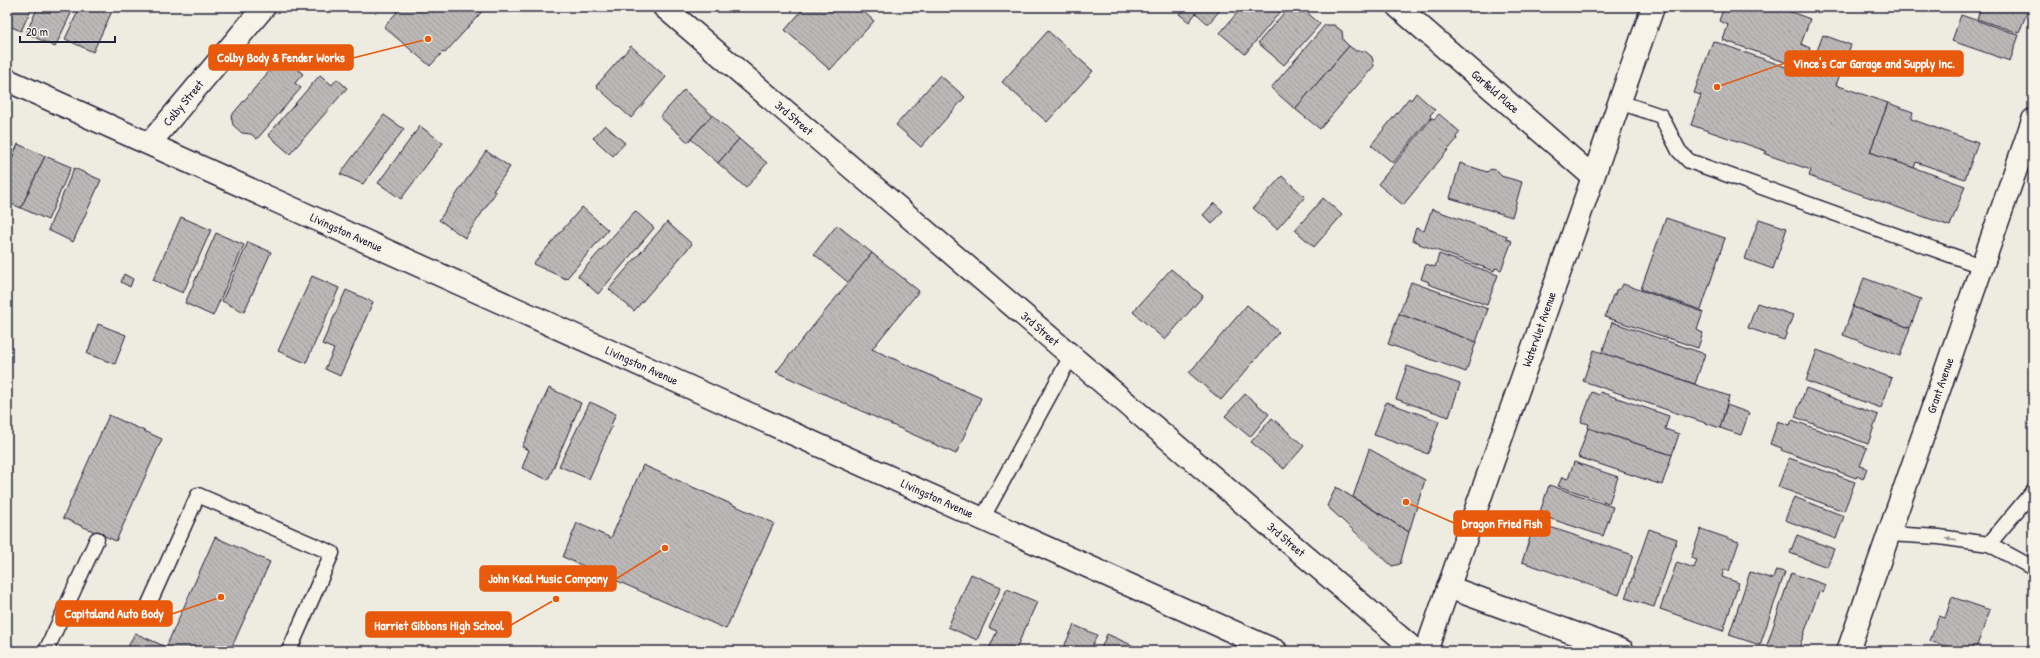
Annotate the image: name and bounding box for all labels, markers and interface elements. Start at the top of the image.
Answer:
scale bar [20,18,115,44]
text: 20 m [26,23,48,40]
callout: Colby Body & Fender Works [209,45,353,70]
text: Colby Body & Fender Works [217,48,345,67]
callout: Vince's Car Garage and Supply Inc. [1785,51,1963,76]
text: Vince's Car Garage and Supply Inc. [1793,54,1955,73]
street label: Garfield Place [1468,66,1523,117]
street label: Colby Street [159,75,208,130]
street label: 3rd Street [771,97,818,140]
street label: Livingston Avenue [307,208,386,256]
street label: Watervliet Avenue [1518,289,1560,369]
street label: 3rd Street [1018,307,1064,350]
street label: Livingston Avenue [603,341,681,389]
street label: Grant Avenue [1922,355,1958,416]
street label: Livingston Avenue [898,474,977,522]
callout: Dragon Fried Fish [1454,511,1550,536]
text: Dragon Fried Fish [1462,514,1543,533]
street label: 3rd Street [1264,518,1310,561]
one-way arrow [1945,536,1957,542]
callout: John Keal Music Company [480,566,616,591]
text: John Keal Music Company [488,569,609,588]
callout: Capitaland Auto Body [56,601,172,626]
text: Capitaland Auto Body [64,604,164,623]
callout: Harriet Gibbons High School [366,612,511,637]
text: Harriet Gibbons High School [374,616,504,635]

